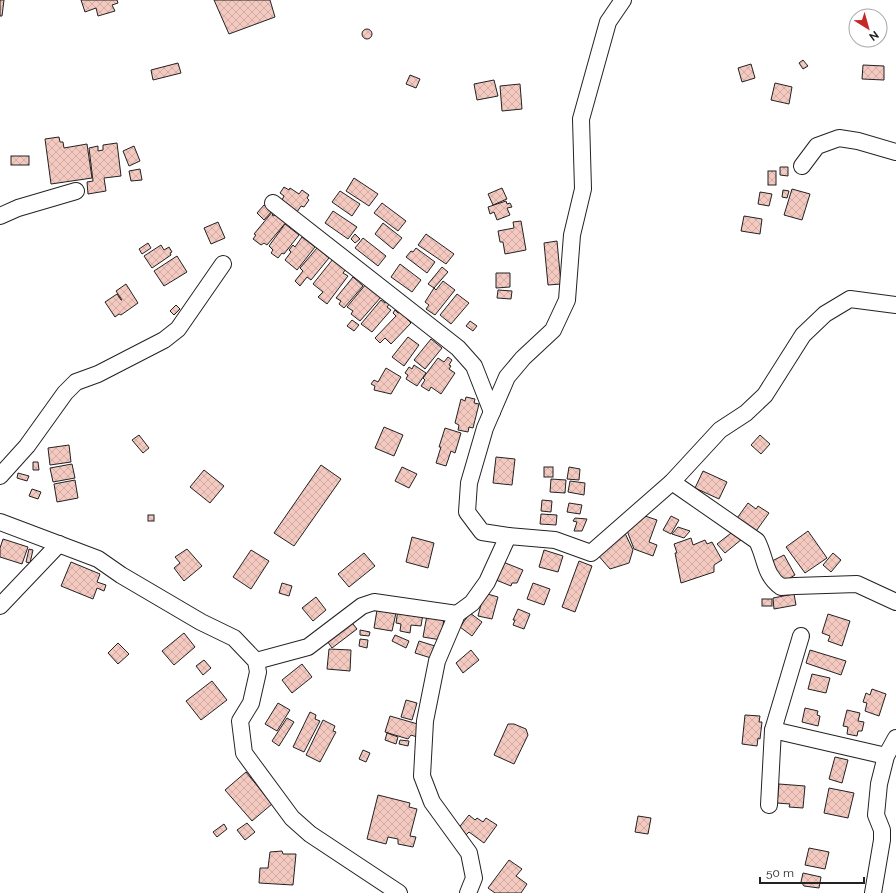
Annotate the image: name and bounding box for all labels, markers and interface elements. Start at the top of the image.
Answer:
north arrow [848,8,888,48]
text: N [866,28,881,43]
scale bar [760,859,864,885]
text: 50 m [766,866,794,880]

